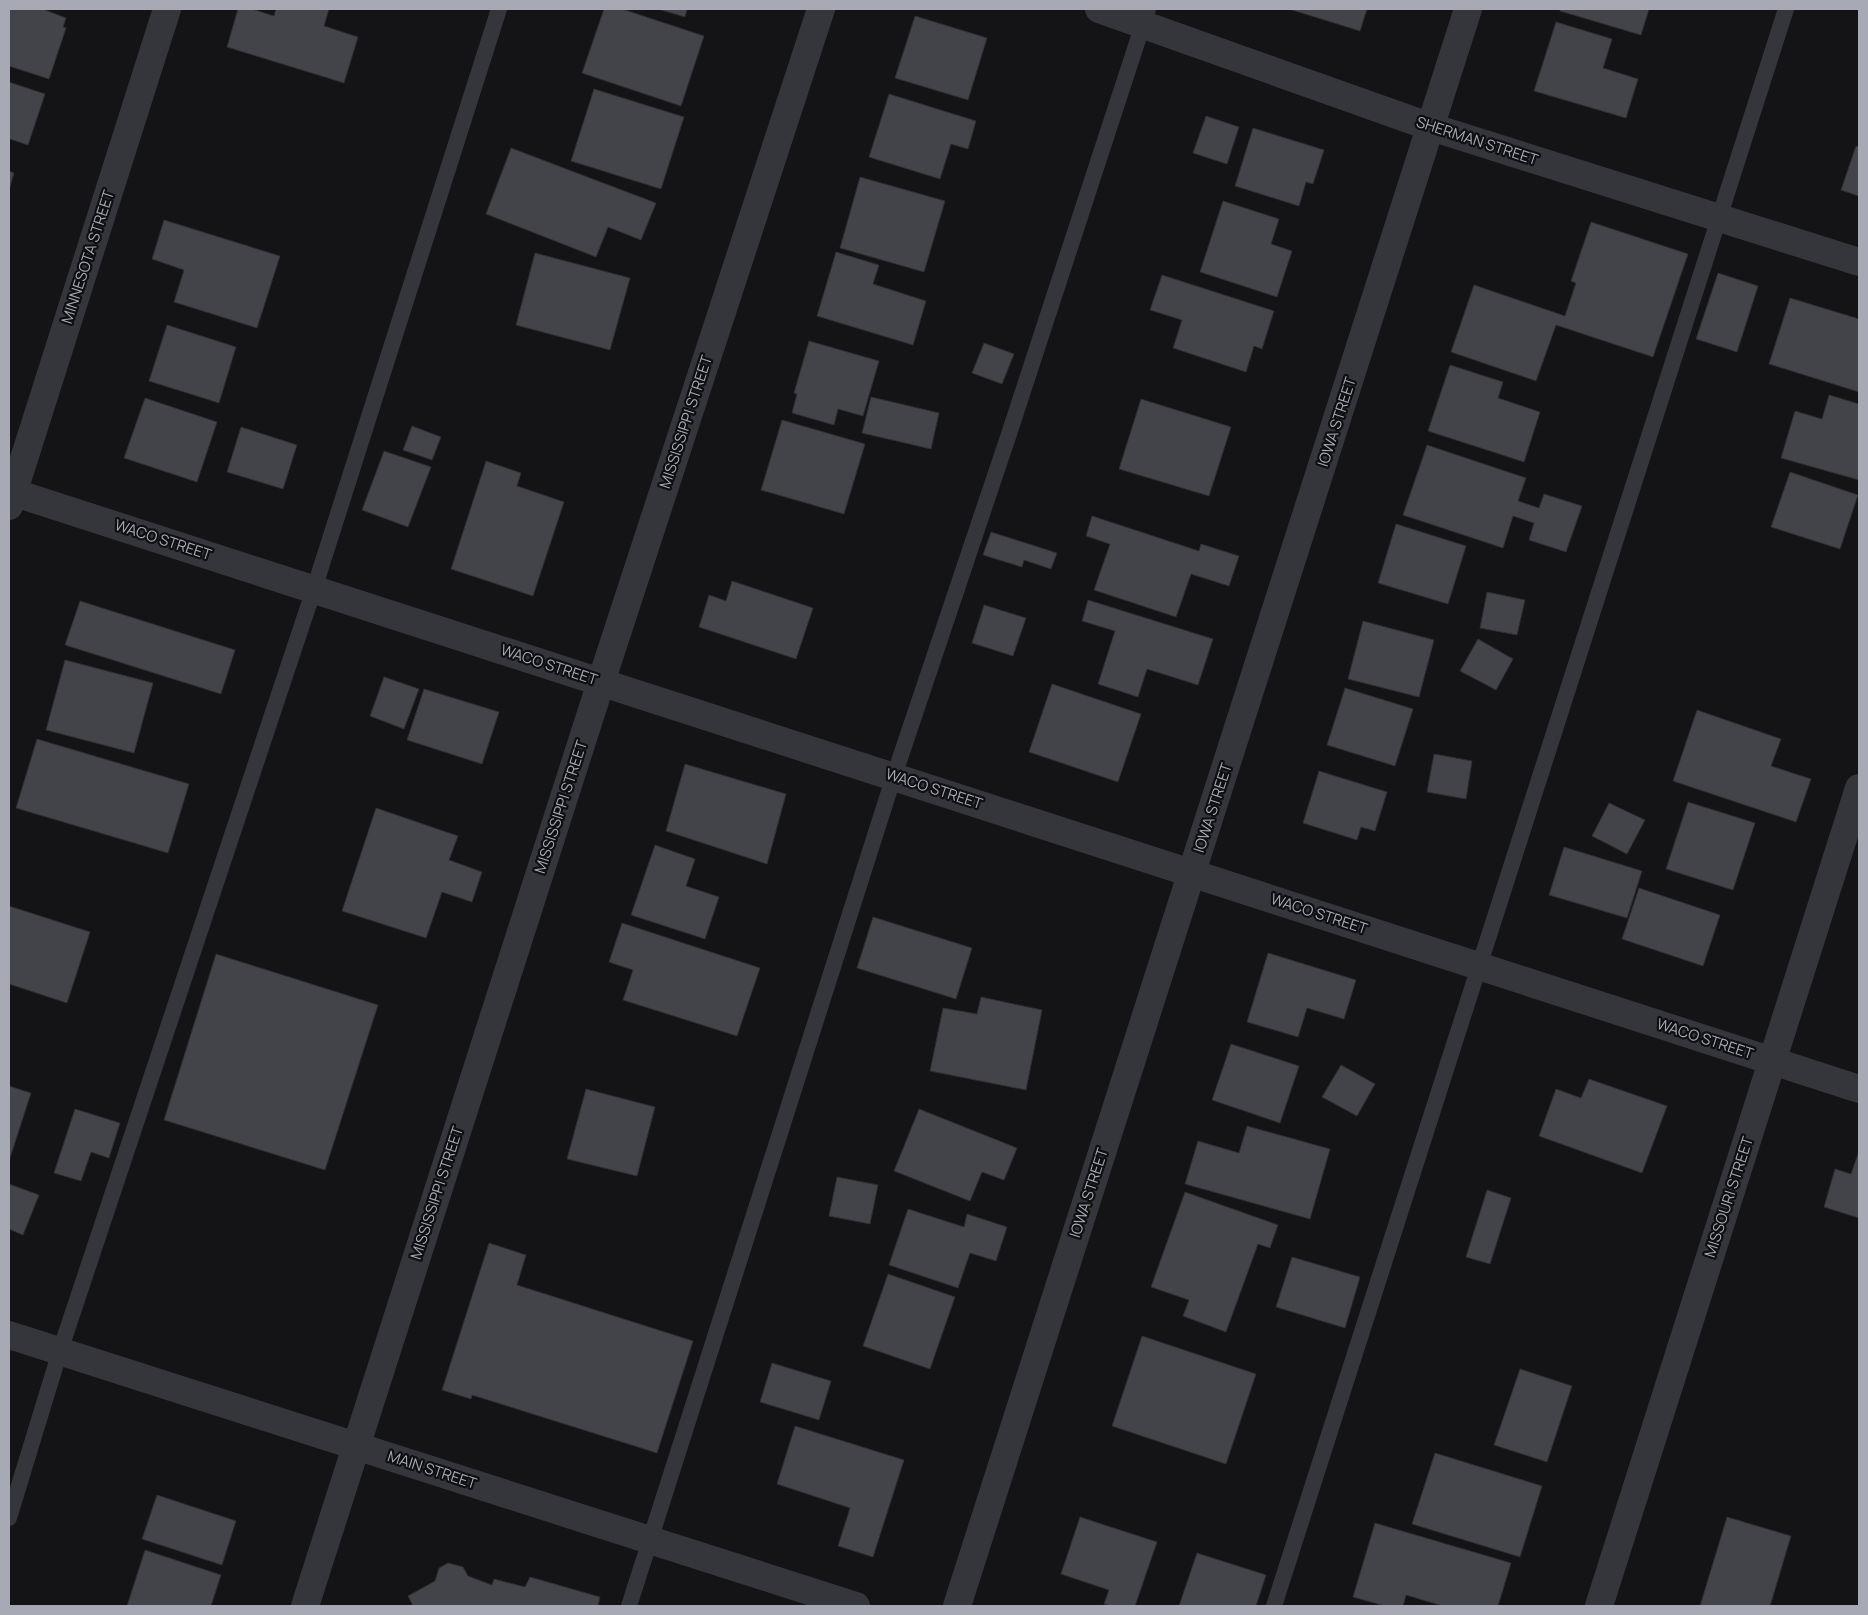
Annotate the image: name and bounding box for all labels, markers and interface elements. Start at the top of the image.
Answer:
street label: SHERMAN STREET [1414,111,1541,170]
street label: MINNESOTA STREET [56,187,119,326]
street label: MISSISSIPPI STREET [654,353,717,491]
street label: IOWA STREET [1312,374,1361,469]
street label: WACO STREET [112,514,214,565]
street label: WACO STREET [498,639,600,690]
street label: MISSISSIPPI STREET [529,738,592,876]
street label: IOWA STREET [1188,760,1237,855]
street label: WACO STREET [883,763,985,814]
street label: WACO STREET [1268,888,1370,939]
street label: WACO STREET [1654,1013,1756,1064]
street label: MISSISSIPPI STREET [405,1124,468,1262]
street label: MISSOURI STREET [1699,1134,1758,1260]
street label: IOWA STREET [1064,1145,1113,1240]
street label: MAIN STREET [385,1445,479,1494]

